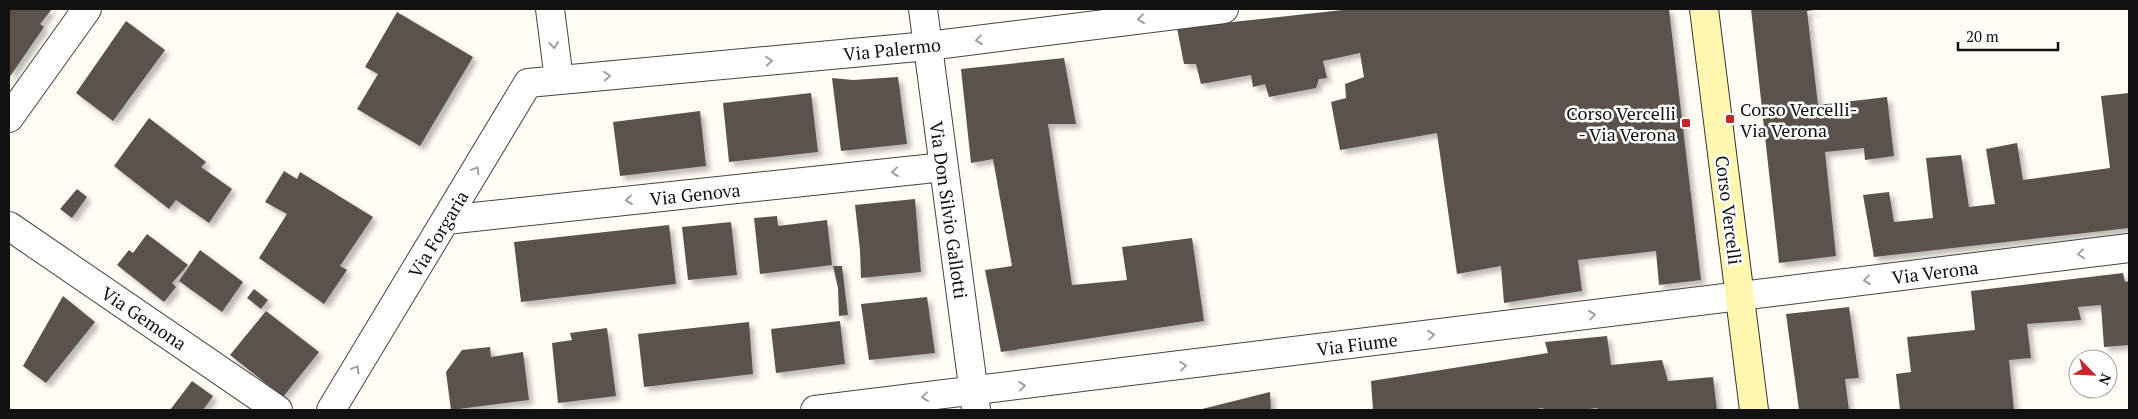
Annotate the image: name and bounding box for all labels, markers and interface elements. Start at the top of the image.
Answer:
one-way arrow [1136,13,1144,24]
scale bar [1958,20,2058,52]
text: 20 m [1966,26,1999,46]
street label: Via Palermo [842,32,942,66]
one-way arrow [975,34,983,45]
one-way arrow [548,41,559,49]
one-way arrow [765,56,773,67]
one-way arrow [603,71,611,82]
place label: Corso Vercelli- Via Verona [1740,97,1857,142]
place label: Corso Vercelli - Via Verona [1566,101,1676,146]
marker: Corso Vercelli- Via Verona [1724,113,1736,125]
marker: Corso Vercelli - Via Verona [1680,117,1692,129]
street label: Via Don Silvio Gallotti [925,120,973,300]
street label: Corso Vercelli [1710,154,1748,266]
one-way arrow [470,166,480,175]
one-way arrow [891,166,899,177]
street label: Via Genova [648,177,742,211]
street label: Via Forgaria [403,186,473,282]
one-way arrow [625,195,633,206]
one-way arrow [2077,248,2085,259]
street label: Via Verona [1890,255,1980,289]
one-way arrow [1863,274,1871,285]
street label: Via Gemona [97,281,191,355]
one-way arrow [1589,310,1597,321]
street label: Via Fiume [1315,327,1399,361]
one-way arrow [1427,330,1435,341]
north arrow [2068,349,2118,399]
one-way arrow [1179,361,1187,371]
one-way arrow [350,365,360,374]
text: N [2094,371,2116,389]
one-way arrow [1017,381,1026,391]
one-way arrow [921,391,929,402]

